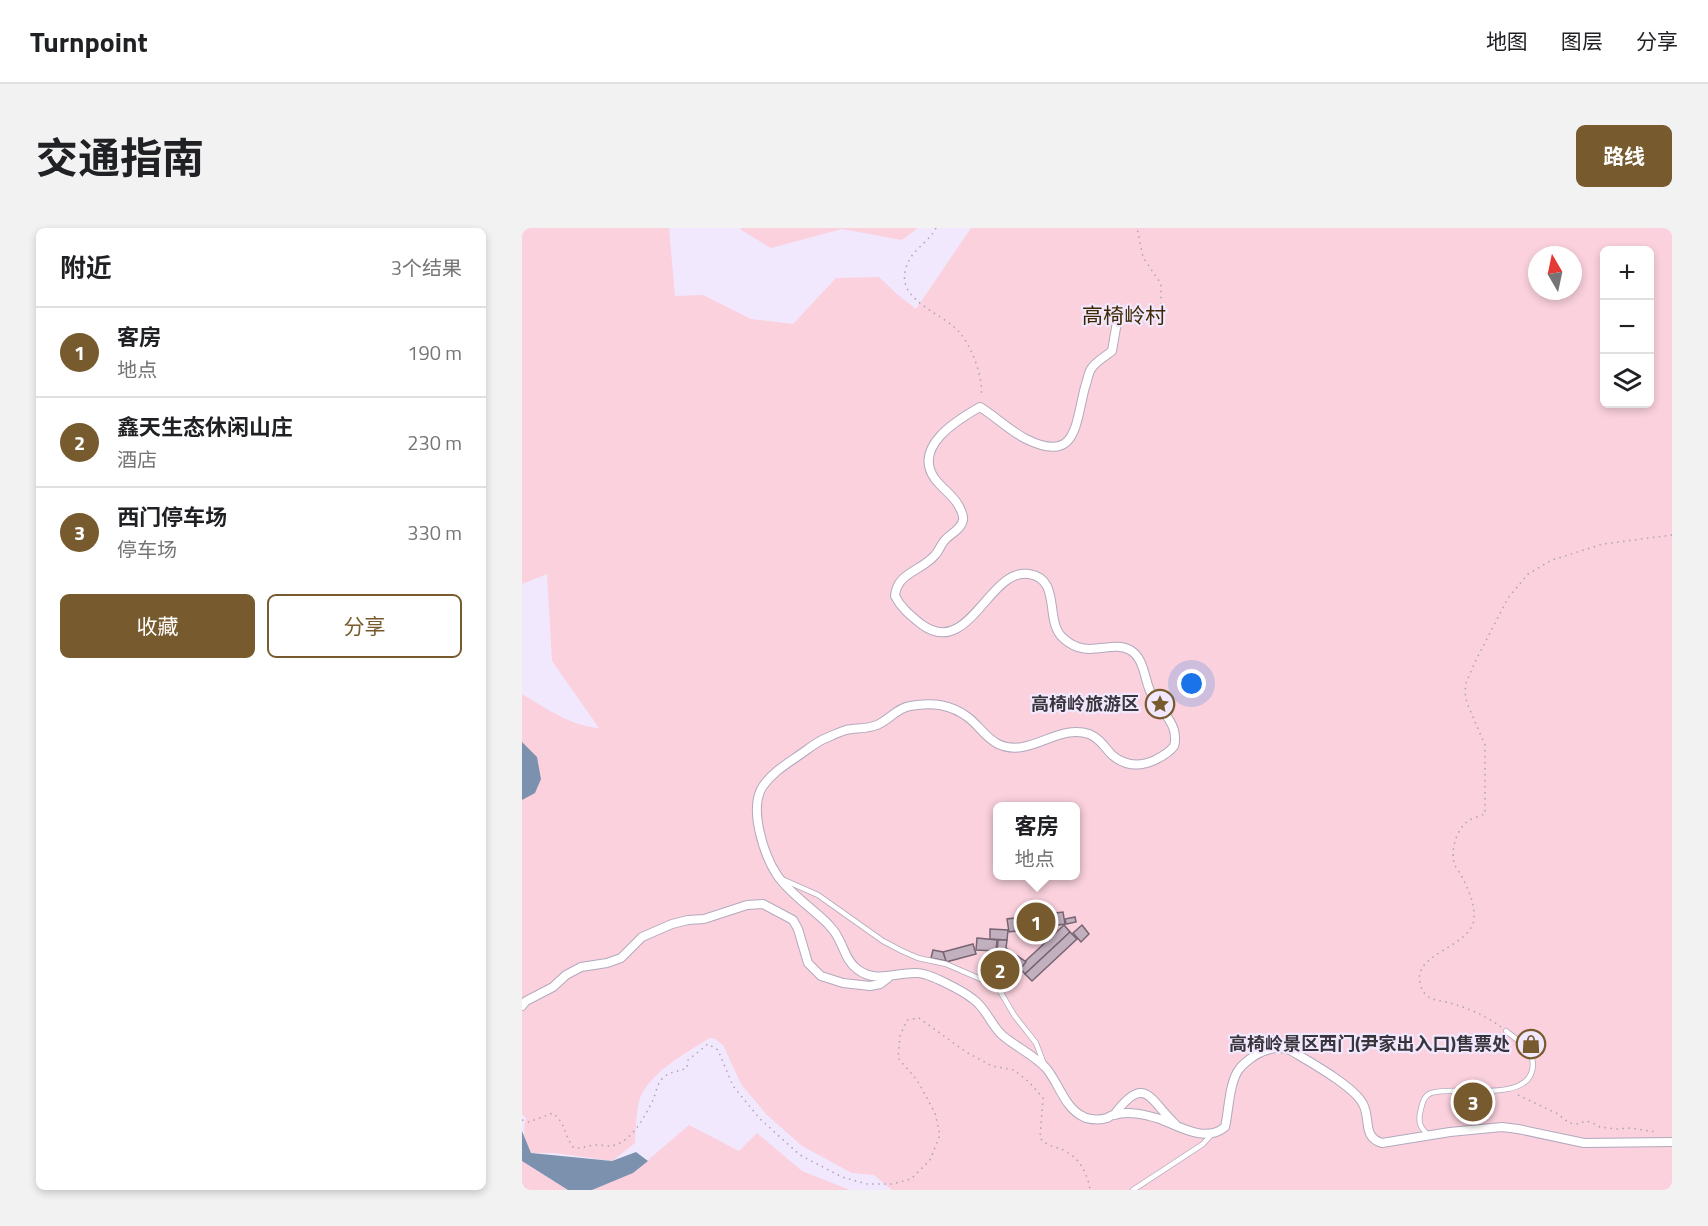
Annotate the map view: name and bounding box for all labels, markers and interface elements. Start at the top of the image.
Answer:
text: Turnpoint [30,20,148,63]
text: 地图 [1486,25,1528,57]
text: 图层 [1561,25,1603,57]
text: 分享 [1636,25,1678,57]
text: 交通指南 [36,125,204,189]
button: 路线 [1576,125,1672,187]
north arrow [1528,246,1582,300]
map controls [1600,246,1654,408]
button: + [1600,246,1654,300]
text: 附近 [60,248,112,287]
text: 3个结果 [391,252,462,283]
district label: 高椅岭村 [1082,299,1166,331]
button: − [1600,300,1654,354]
text: 客房 [117,320,161,354]
text: 1 [74,337,85,368]
text: 190 m [407,337,462,368]
text: 地点 [117,354,157,385]
button: layers [1600,354,1654,408]
text: 鑫天生态休闲山庄 [117,410,293,444]
text: 2 [74,427,85,458]
text: 230 m [407,427,462,458]
text: 酒店 [117,444,157,475]
text: 西门停车场 [117,500,227,534]
text: 3 [74,517,85,548]
text: 330 m [407,517,462,548]
text: 停车场 [117,534,177,565]
button: 收藏 [60,594,255,658]
button: 分享 [267,594,462,658]
your location [1177,669,1206,698]
place icon: 高椅岭旅游区 [1144,688,1176,720]
place label: 高椅岭旅游区 [1031,690,1139,717]
popup [993,802,1080,880]
text: 客房 [1014,809,1059,843]
text: 地点 [1014,843,1054,874]
pin: 1 [1016,900,1056,944]
pin: 2 [980,948,1020,992]
shop icon: 高椅岭景区西门(尹家出入口)售票处 [1515,1028,1547,1060]
place label: 高椅岭景区西门(尹家出入口)售票处 [1229,1030,1510,1057]
pin: 3 [1454,1080,1492,1124]

